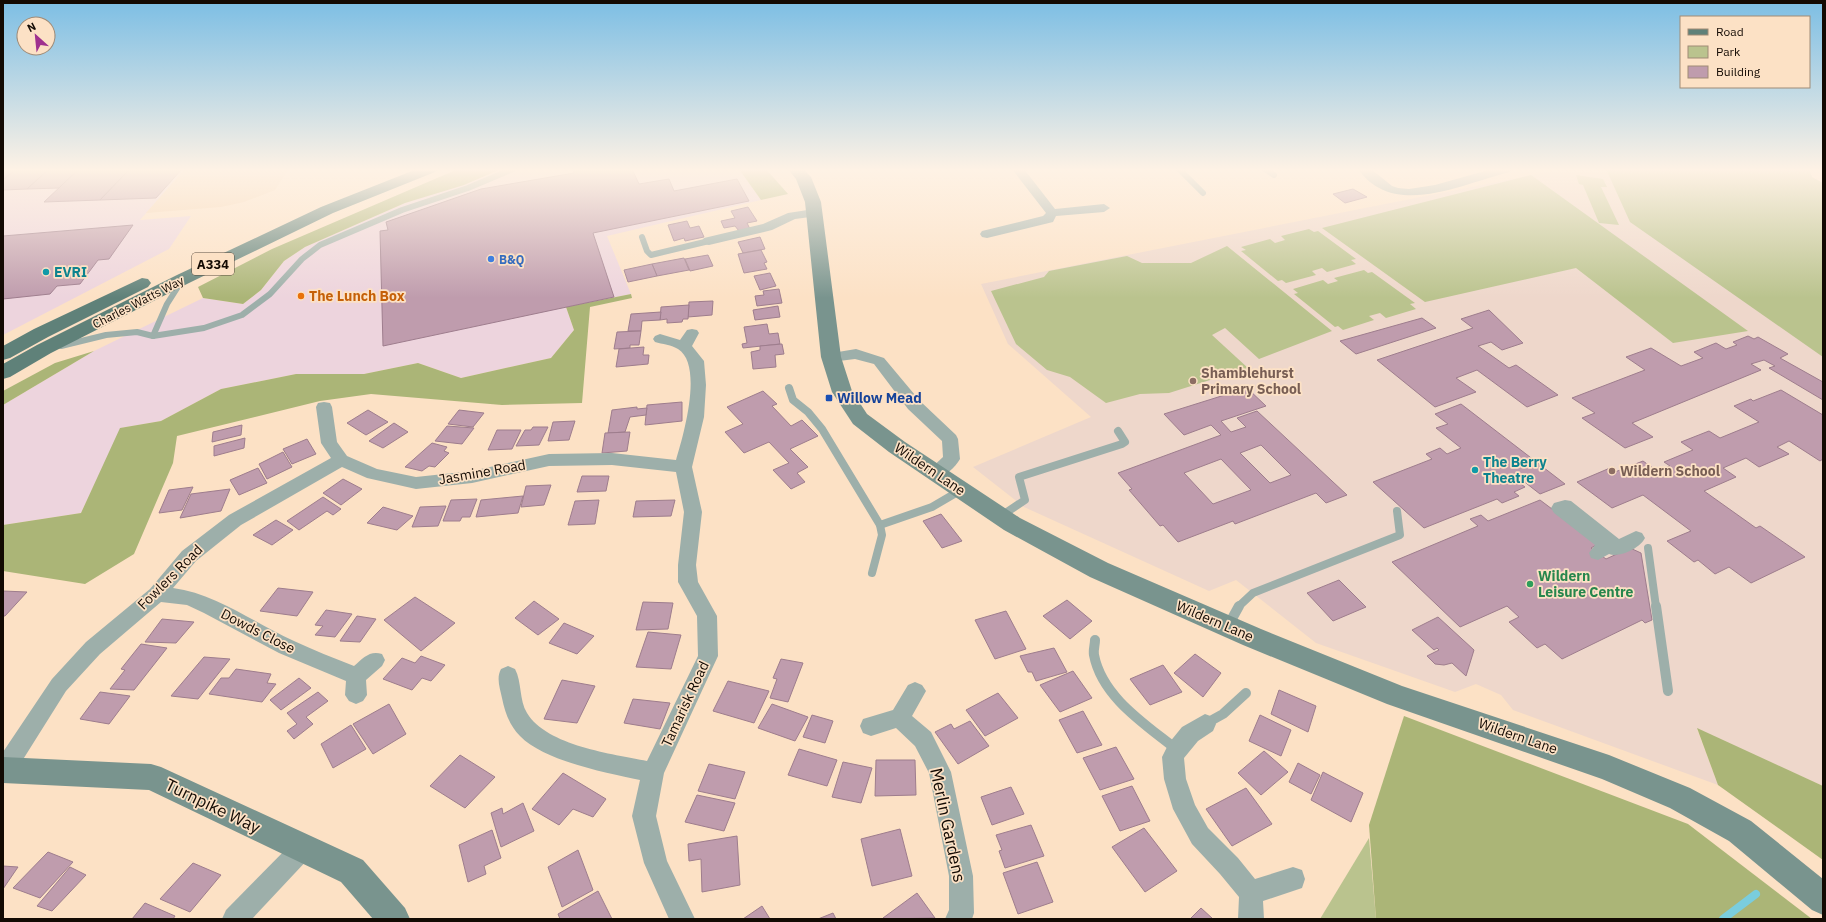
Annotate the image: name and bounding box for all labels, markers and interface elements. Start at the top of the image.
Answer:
north arrow [16,16,56,56]
legend [1680,16,1810,88]
text: N [25,19,38,35]
text: Road [1716,24,1744,39]
text: Park [1716,44,1741,59]
text: Building [1716,64,1761,79]
place label: B&Q [499,252,524,267]
road number: A334 [192,253,234,275]
marker: B&Q [486,254,496,264]
place label: EVRI [54,263,87,281]
marker: EVRI [41,267,51,277]
street label: Charles Watts Way [90,273,186,331]
place label: The Lunch Box [309,287,405,305]
marker: The Lunch Box [296,291,306,301]
place label: Shamblehurst Primary School [1201,364,1301,398]
marker: Shamblehurst Primary School [1188,376,1198,386]
place label: Willow Mead [837,389,922,407]
marker: Willow Mead [824,393,834,403]
street label: Wildern Lane [891,439,969,500]
place label: The Berry Theatre [1483,453,1547,487]
street label: Jasmine Road [437,455,527,489]
place label: Wildern School [1620,462,1720,480]
marker: The Berry Theatre [1470,465,1480,475]
marker: Wildern School [1607,466,1617,476]
street label: Fowlers Road [134,541,206,613]
place label: Wildern Leisure Centre [1538,567,1634,601]
marker: Wildern Leisure Centre [1525,579,1535,589]
street label: Wildern Lane [1174,597,1257,645]
street label: Dowds Close [218,605,298,658]
street label: Tamarisk Road [657,658,713,750]
street label: Wildern Lane [1476,714,1560,758]
street label: Merlin Gardens [925,766,971,884]
street label: Turnpike Way [162,774,265,839]

